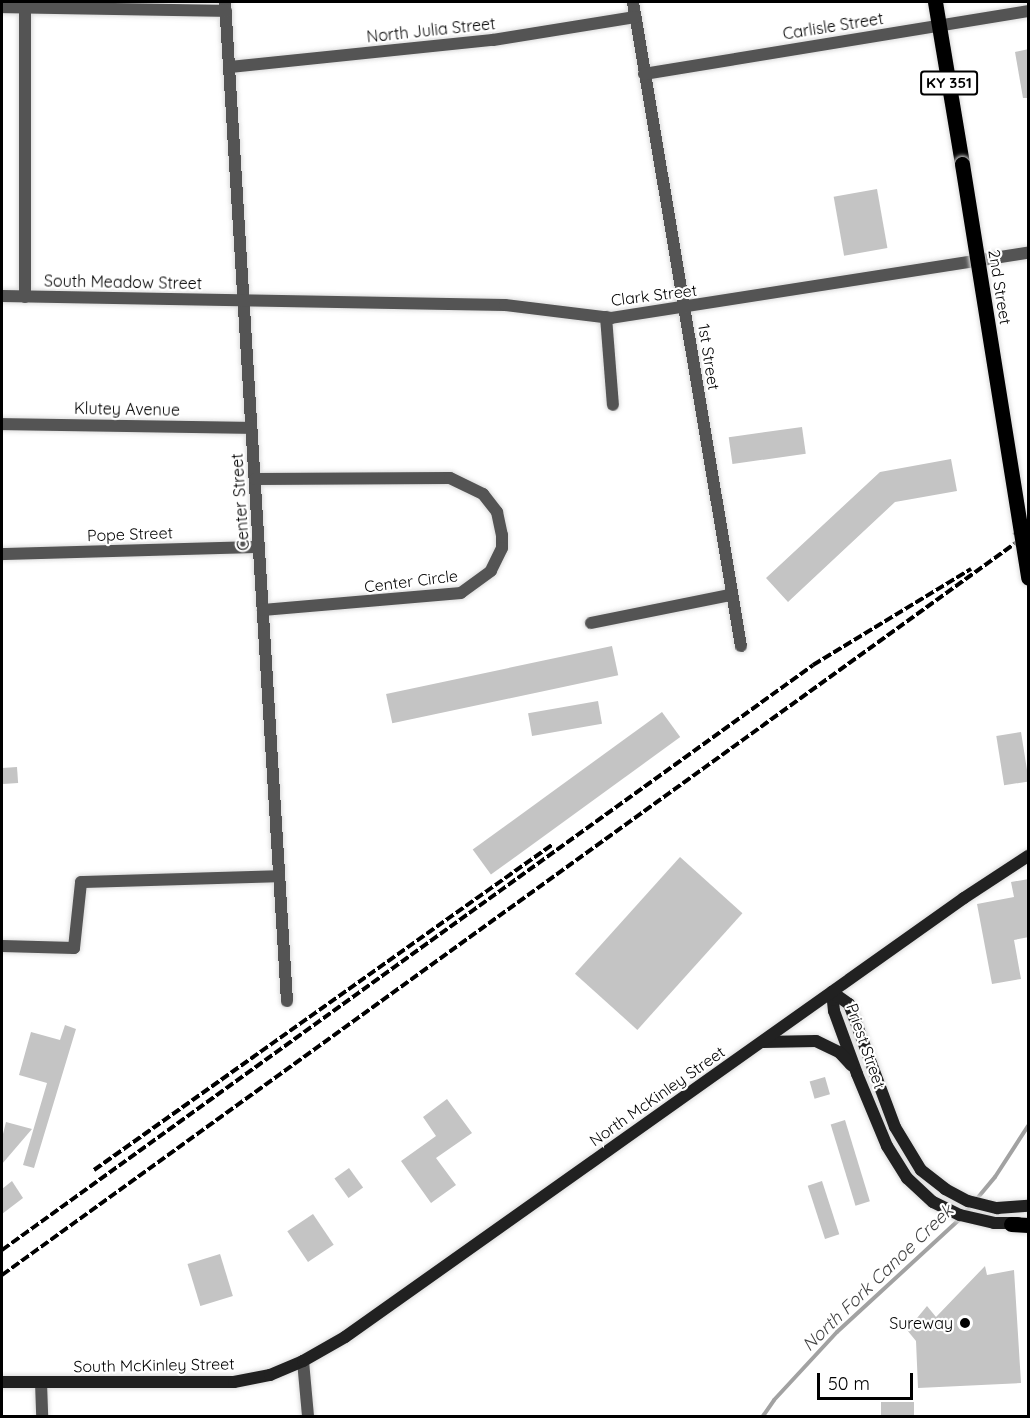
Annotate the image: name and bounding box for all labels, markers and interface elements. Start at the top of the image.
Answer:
street label: Carlisle Street [781,9,885,43]
street label: North Julia Street [366,14,496,46]
road number: KY 351 [919,71,979,95]
street label: 2nd Street [985,248,1015,326]
street label: South Meadow Street [44,271,202,293]
street label: Clark Street [610,280,698,310]
street label: 1st Street [694,322,724,392]
street label: Klutey Avenue [74,398,180,420]
street label: Center Street [227,453,253,551]
street label: Pope Street [87,523,173,545]
street label: Center Circle [363,566,459,596]
street label: Priest Street [842,1001,890,1091]
street label: North McKinley Street [586,1042,728,1150]
water label: North Fork Canoe Creek [798,1200,958,1356]
place label: Sureway [889,1313,953,1333]
marker: Sureway [958,1316,972,1330]
street label: South McKinley Street [73,1354,235,1376]
scale bar [820,1361,916,1399]
text: 50 m [828,1372,870,1395]

